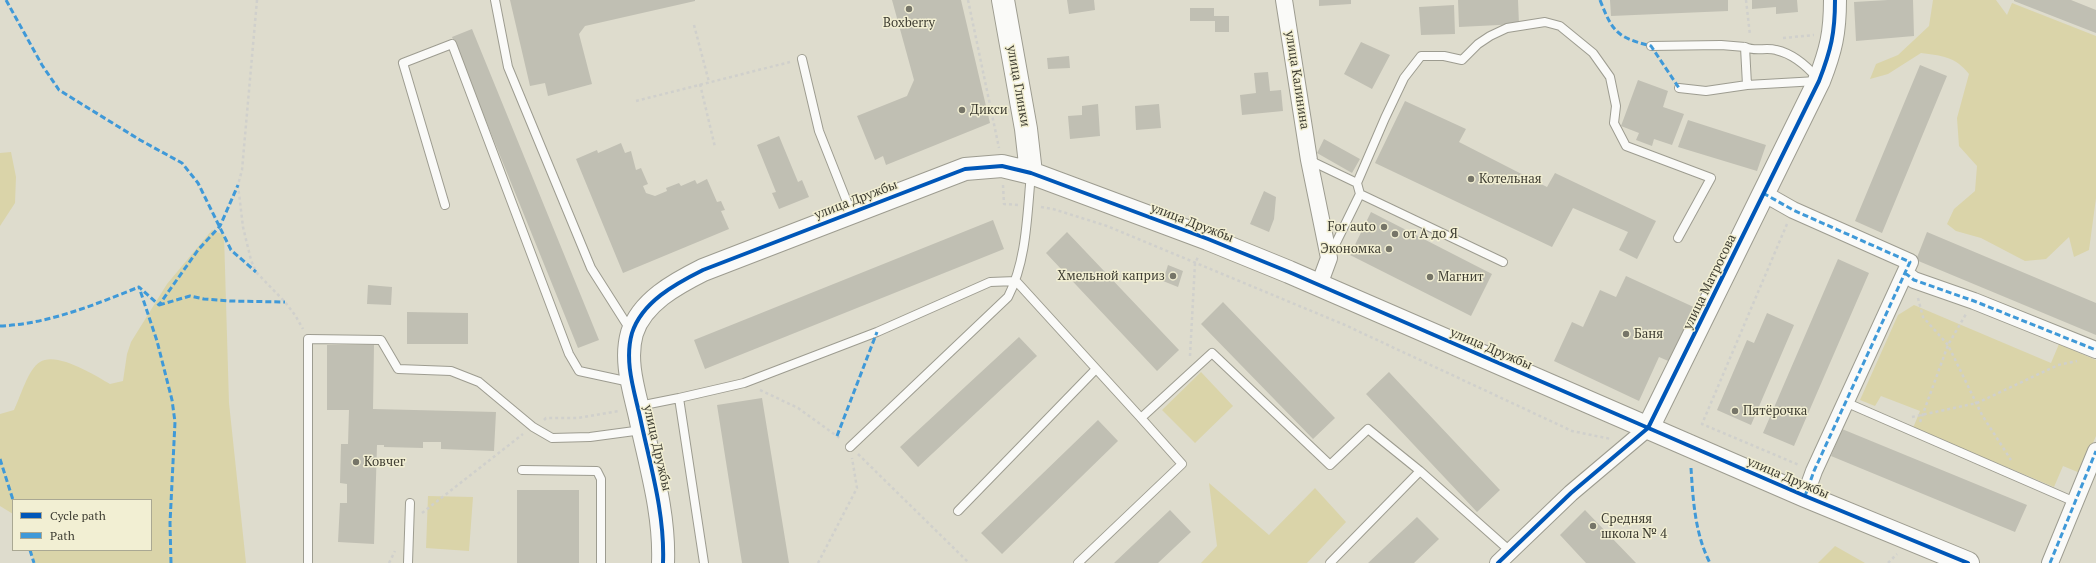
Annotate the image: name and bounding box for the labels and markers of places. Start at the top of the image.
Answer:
marker: Boxberry [904,4,914,14]
place label: Boxberry [883,15,935,31]
place label: Дикси [970,102,1008,118]
marker: Дикси [957,105,967,115]
place label: Котельная [1479,171,1542,187]
marker: Котельная [1466,174,1476,184]
place label: For auto [1328,219,1376,235]
marker: For auto [1379,222,1389,232]
place label: от А до Я [1403,226,1458,242]
marker: от А до Я [1390,229,1400,239]
place label: Экономка [1320,241,1381,257]
marker: Экономка [1384,244,1394,254]
place label: Хмельной каприз [1058,268,1165,284]
place label: Магнит [1438,269,1484,285]
marker: Хмельной каприз [1168,271,1178,281]
marker: Магнит [1425,272,1435,282]
place label: Баня [1634,326,1663,342]
marker: Баня [1621,329,1631,339]
place label: Пятёрочка [1743,403,1807,419]
marker: Пятёрочка [1730,406,1740,416]
place label: Ковчег [364,454,405,470]
marker: Ковчег [351,457,361,467]
place label: Средняя школа № 4 [1601,511,1667,542]
marker: Средняя школа № 4 [1588,521,1598,531]

